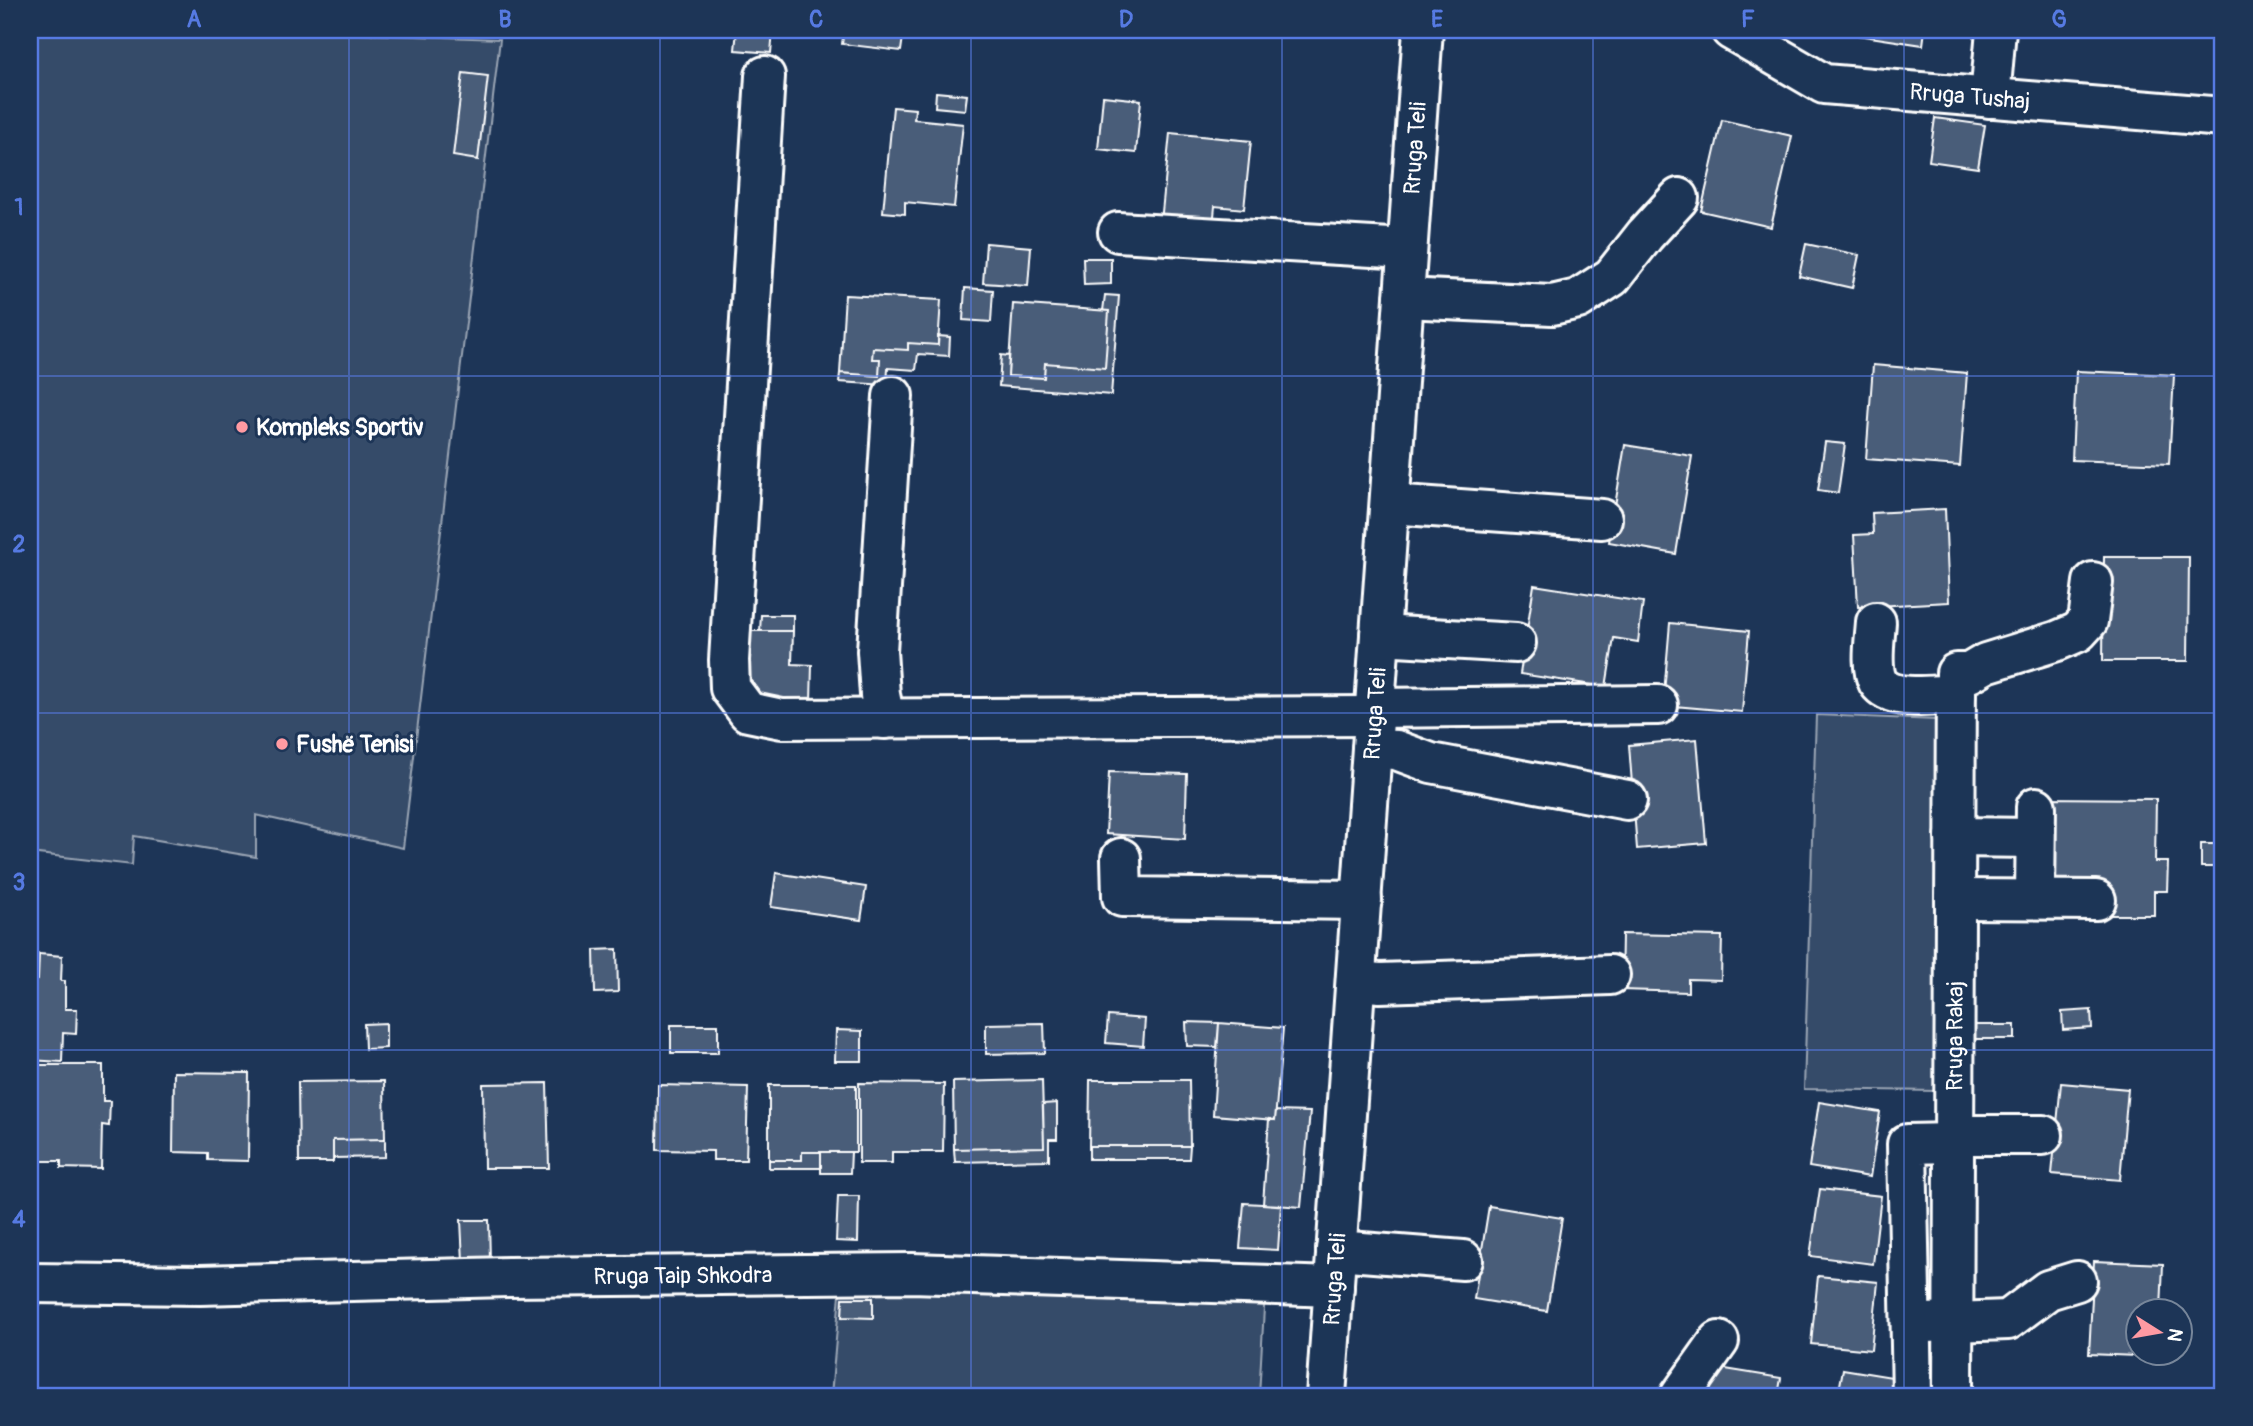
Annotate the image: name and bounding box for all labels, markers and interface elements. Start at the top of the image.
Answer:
text: A [187,5,202,34]
text: B [498,5,512,34]
text: C [809,5,823,34]
text: D [1119,5,1133,34]
text: E [1431,5,1443,34]
text: F [1741,5,1755,34]
text: G [2051,5,2067,34]
street label: Rruga Tushaj [1908,77,2031,116]
street label: Rruga Teli [1397,101,1433,195]
text: 1 [15,193,24,222]
place label: Kompleks Sportiv [256,413,424,442]
marker: Kompleks Sportiv [234,419,250,435]
text: 2 [13,530,26,559]
street label: Rruga Teli [1357,666,1393,761]
place label: Fushë Tenisi [296,730,413,759]
marker: Fushë Tenisi [274,736,290,752]
text: 3 [13,868,25,897]
street label: Rruga Rakaj [1940,981,1970,1091]
text: 4 [12,1205,26,1234]
street label: Rruga Teli [1317,1232,1353,1327]
street label: Rruga Taip Shkodra [593,1260,772,1291]
north arrow [2124,1296,2194,1366]
text: N [2162,1326,2188,1344]

